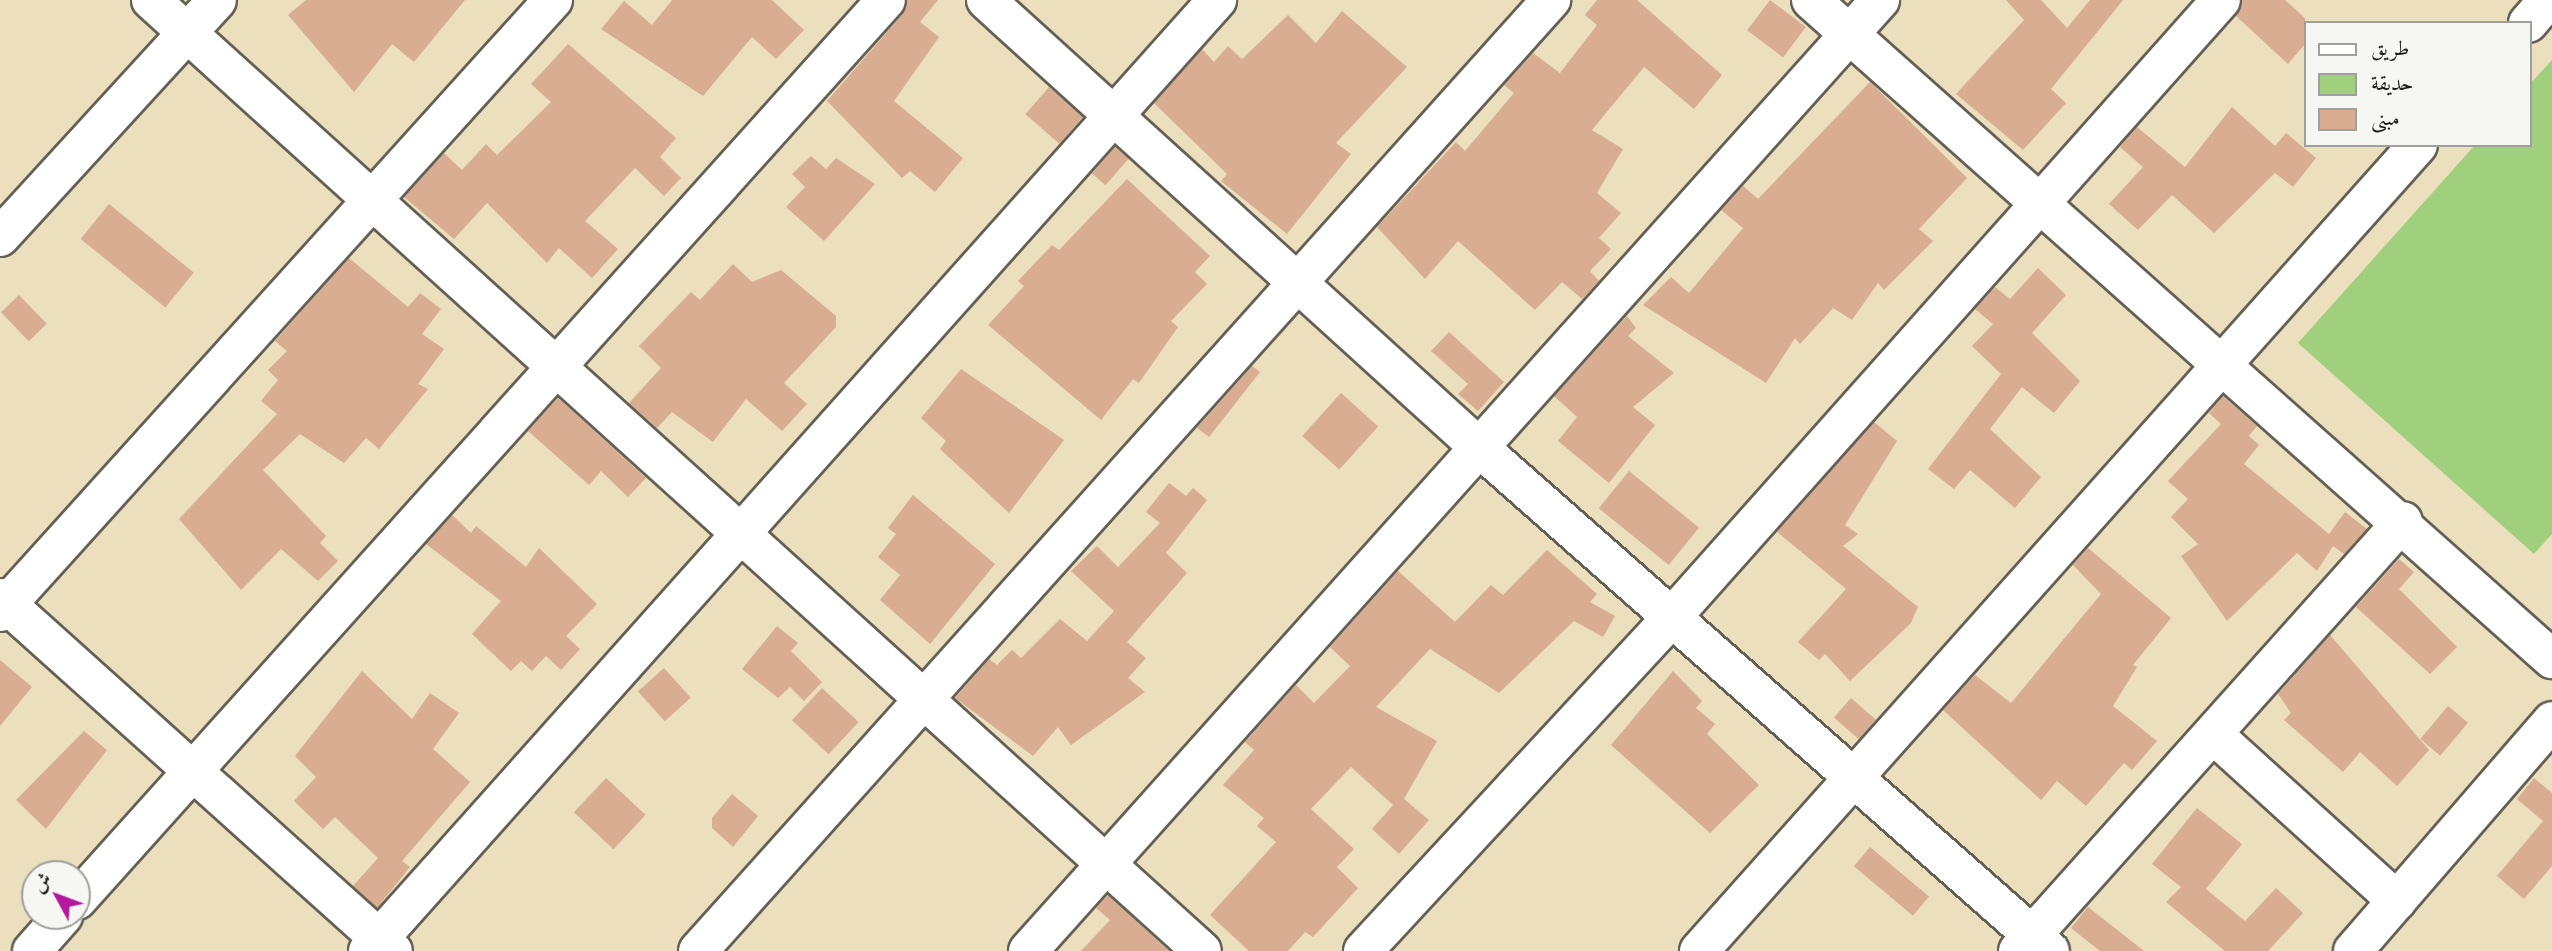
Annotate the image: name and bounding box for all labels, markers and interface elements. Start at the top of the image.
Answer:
legend [2304,21,2531,147]
text: طريق [2371,36,2409,62]
text: حديقة [2371,71,2414,97]
text: مبنى [2371,106,2400,132]
north arrow [21,860,91,930]
text: ش [26,868,57,898]

